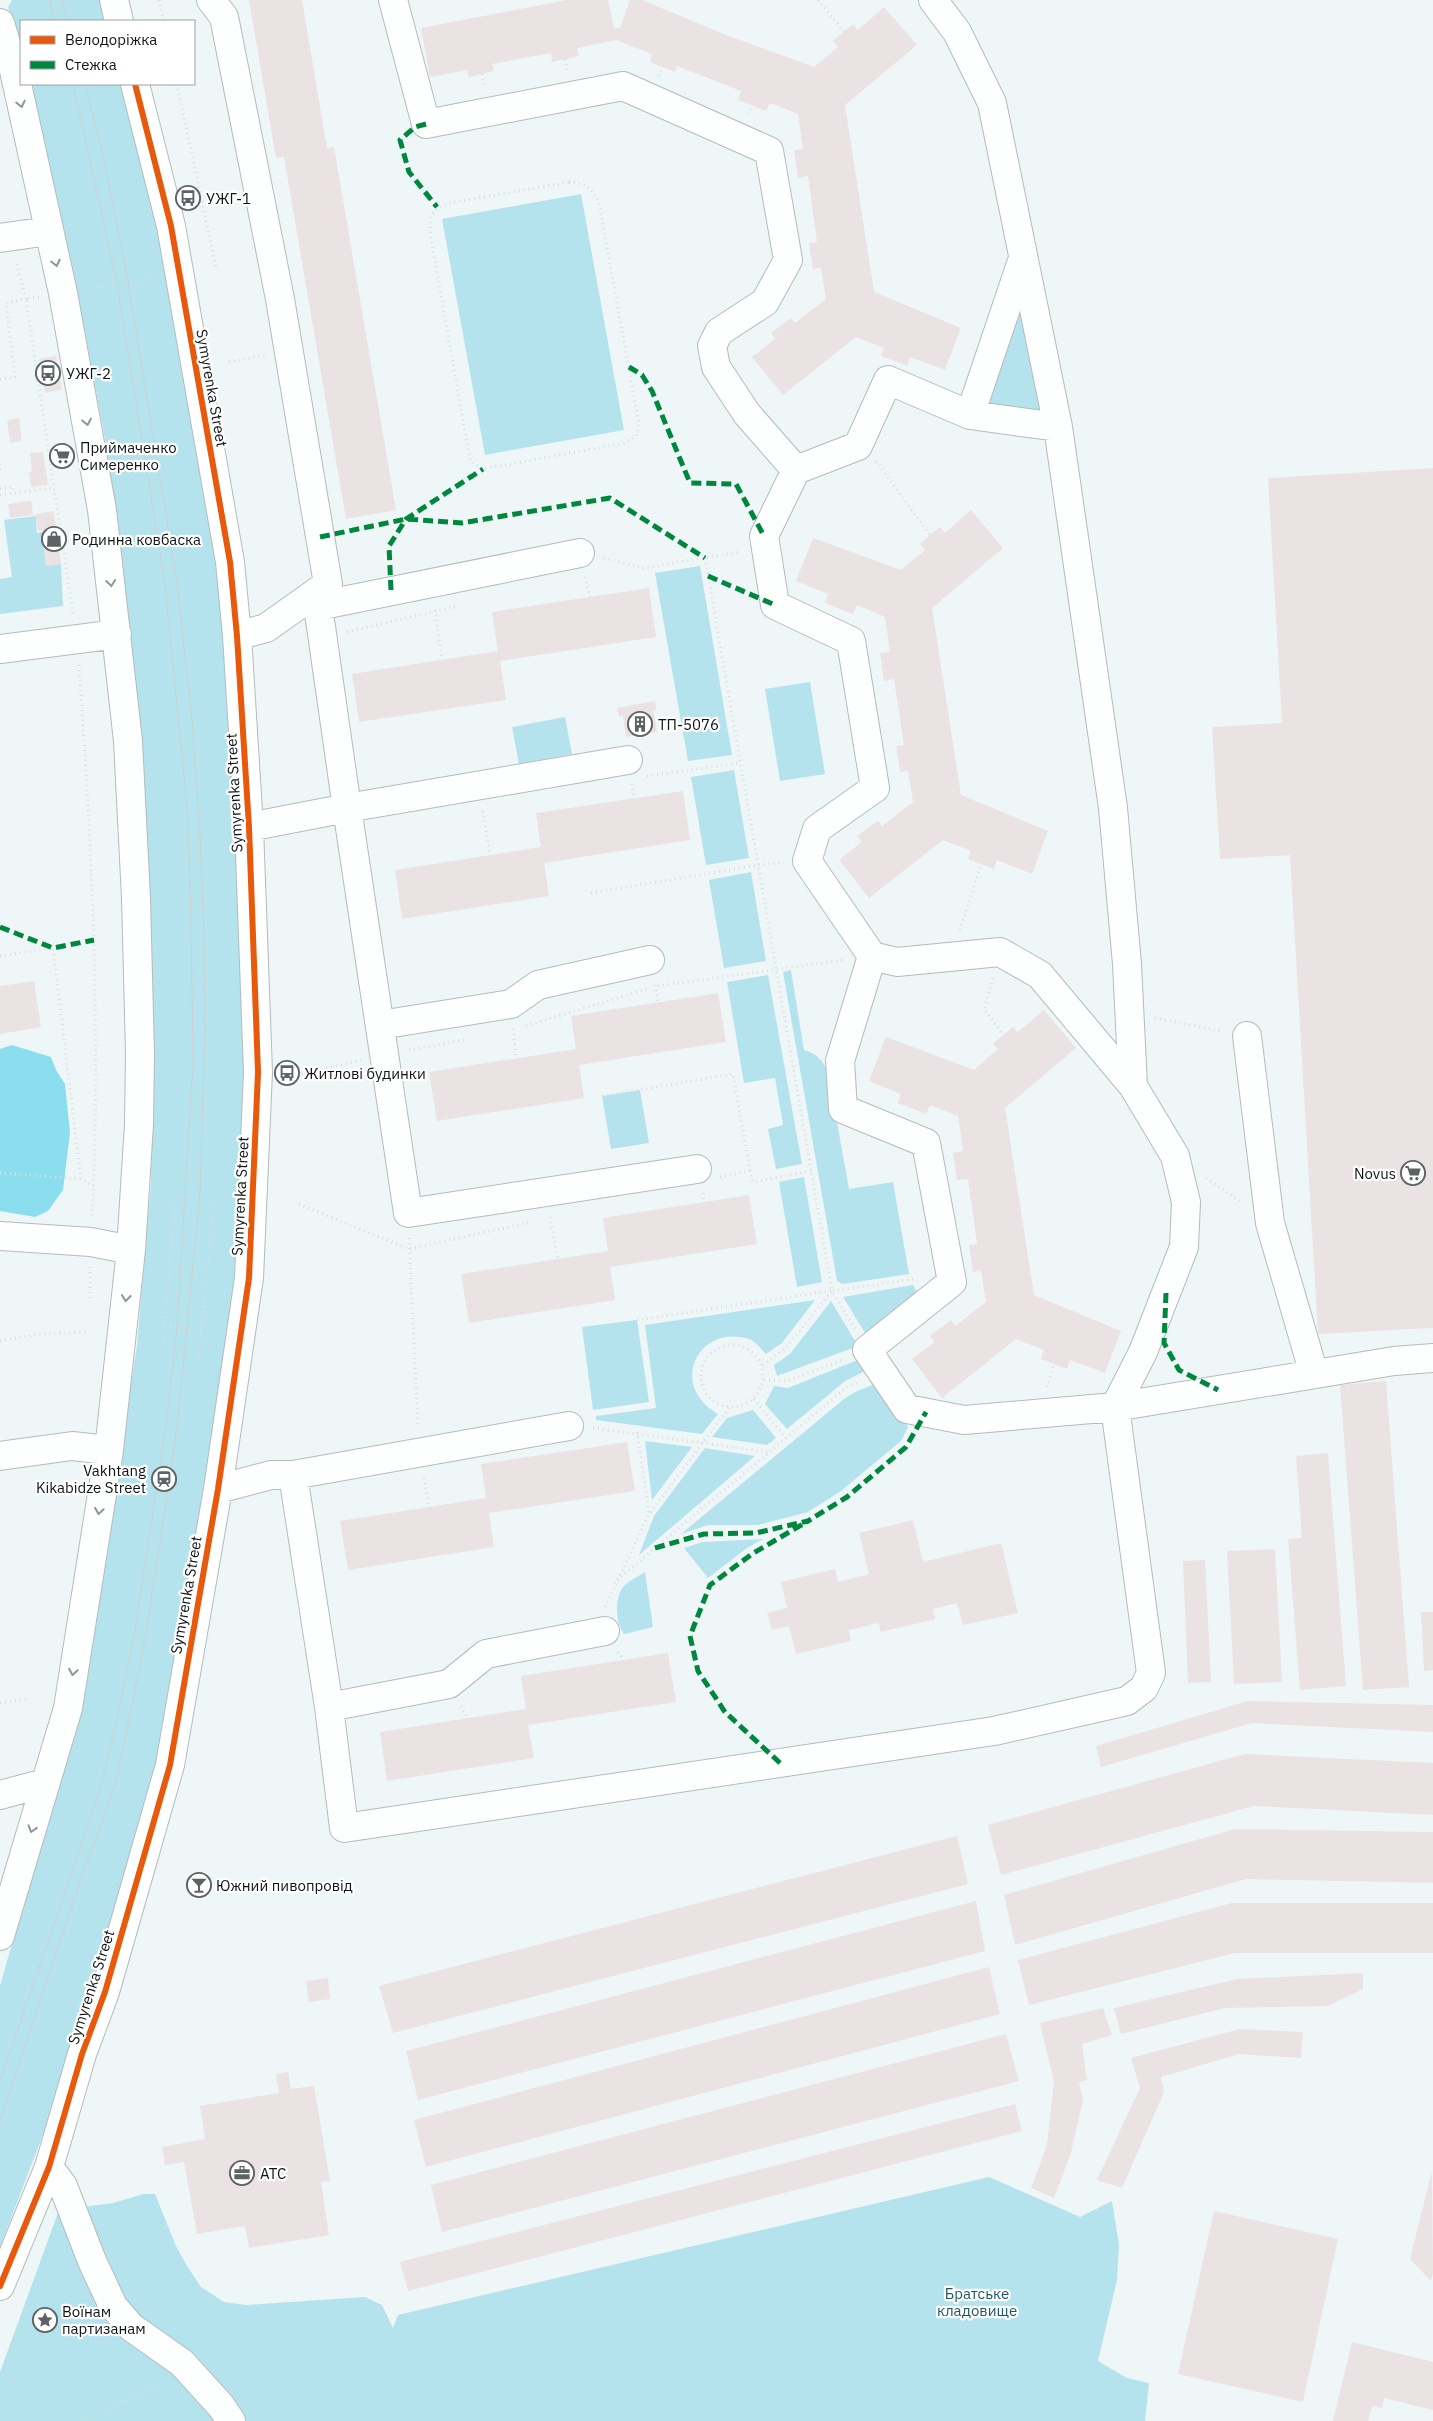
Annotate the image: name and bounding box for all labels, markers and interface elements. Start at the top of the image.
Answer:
legend [20,20,195,85]
text: Велодоріжка [65,30,157,49]
text: Стежка [65,55,117,74]
one-way arrow [15,99,26,108]
bus stop icon: УЖГ-1 [175,185,201,211]
place label: УЖГ-1 [206,189,251,208]
one-way arrow [50,258,61,267]
street label: Symyrenka Street [192,328,232,448]
bus stop icon: УЖГ-2 [35,360,61,386]
place label: УЖГ-2 [66,364,111,383]
one-way arrow [81,418,92,426]
place label: Приймаченко Симеренко [80,438,177,474]
supermarket icon: Приймаченко Симеренко [49,443,75,469]
shop icon: Родинна ковбаска [41,526,67,552]
place label: Родинна ковбаска [72,530,201,549]
one-way arrow [105,579,116,587]
building icon: ТП-5076 [627,711,653,737]
place label: ТП-5076 [658,715,719,734]
street label: Symyrenka Street [221,733,247,853]
bus stop icon: Житлові будинки [274,1060,300,1086]
place label: Житлові будинки [304,1064,426,1083]
street label: Symyrenka Street [227,1136,253,1256]
supermarket icon: Novus [1400,1160,1426,1186]
place label: Novus [1354,1164,1396,1183]
one-way arrow [121,1294,132,1302]
place label: Vakhtang Kikabidze Street [36,1461,146,1497]
station icon: Vakhtang Kikabidze Street [151,1466,177,1492]
one-way arrow [94,1508,105,1516]
street label: Symyrenka Street [166,1535,206,1655]
one-way arrow [69,1668,79,1676]
one-way arrow [27,1824,37,1832]
bar icon: Южний пивопровід [186,1872,212,1898]
place label: Южний пивопровід [216,1876,353,1895]
street label: Symyrenka Street [64,1927,118,2047]
office icon: АТС [229,2160,255,2186]
place label: АТС [260,2164,286,2183]
park label: Братське кладовище [937,2284,1017,2320]
place label: Воїнам партизанам [62,2302,146,2338]
place icon: Воїнам партизанам [32,2307,58,2333]

